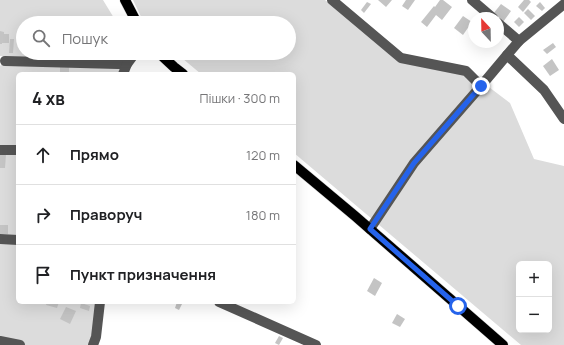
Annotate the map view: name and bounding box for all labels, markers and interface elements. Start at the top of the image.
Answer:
north arrow [468,12,504,48]
search box [16,16,296,60]
icon: search [30,27,52,49]
text: Пошук [62,28,108,49]
route end [472,77,490,95]
text: 4 хв [32,87,65,110]
text: Пішки · 300 m [199,89,280,107]
icon: ahead [32,144,54,166]
text: Прямо [70,144,119,165]
text: 120 m [246,146,280,164]
icon: right [32,204,54,226]
text: Праворуч [70,204,142,225]
text: 180 m [246,206,280,224]
map controls [516,261,552,333]
button: + [516,261,552,297]
icon: arrive [32,264,54,286]
text: Пункт призначення [70,264,216,285]
route start [449,297,467,315]
button: − [516,297,552,333]

